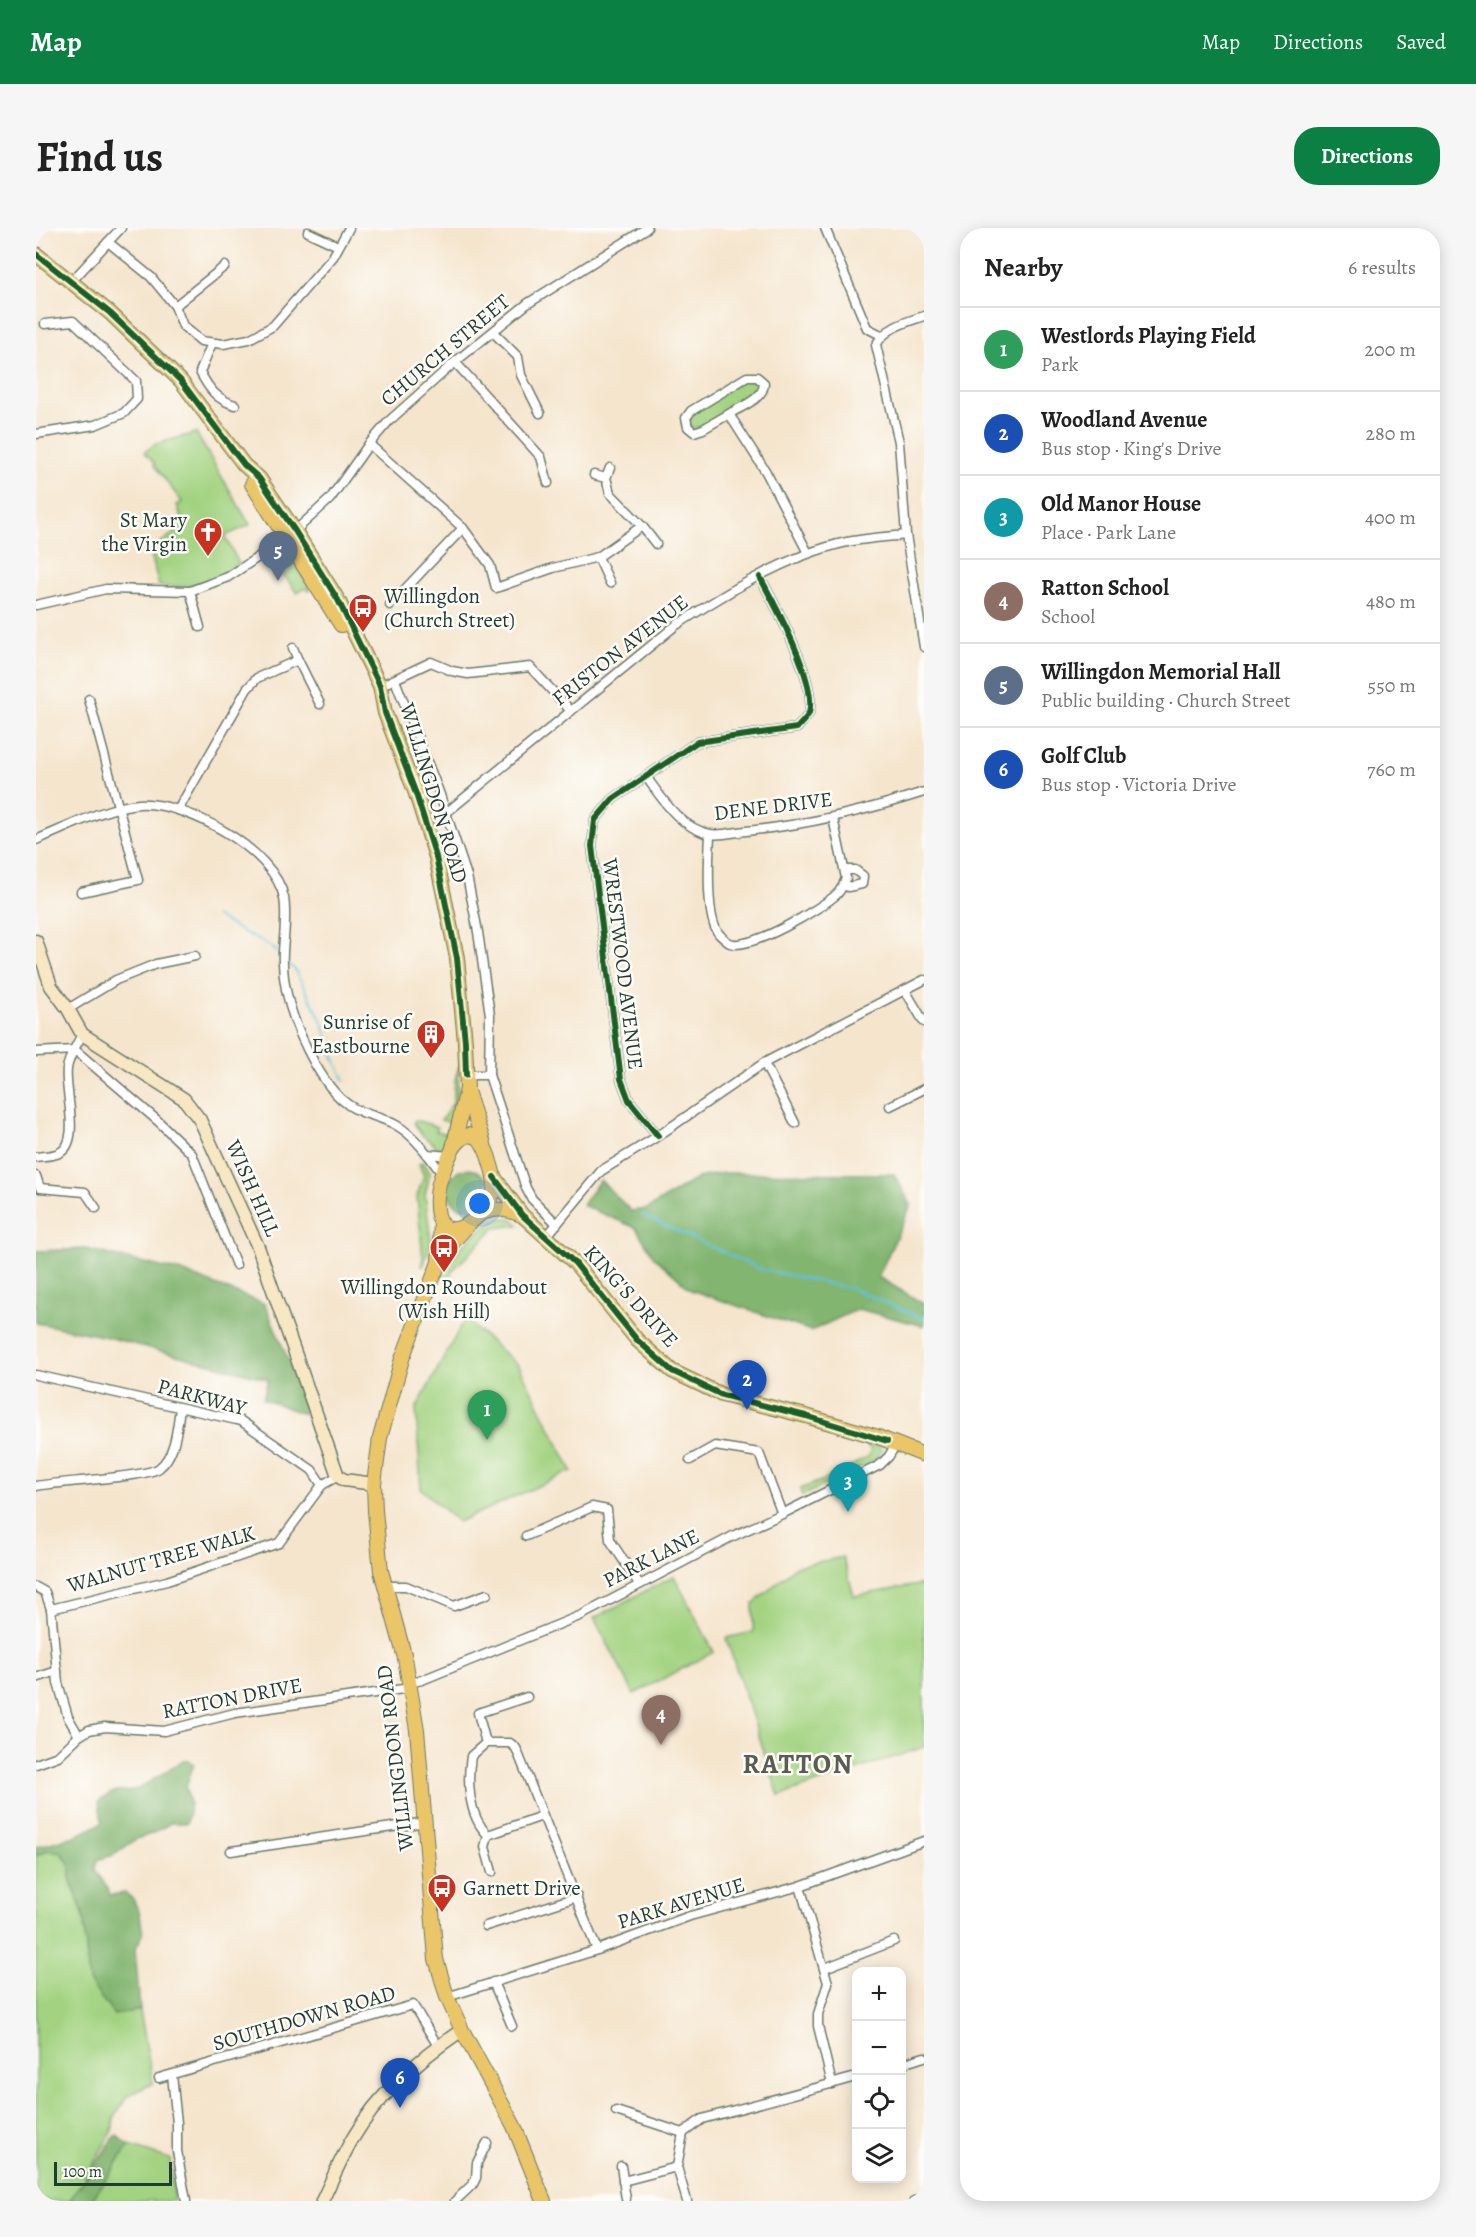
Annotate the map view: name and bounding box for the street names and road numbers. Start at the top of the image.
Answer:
street label: CHURCH STREET [374,287,516,412]
street label: FRISTON AVENUE [546,588,694,712]
street label: WILLINGDON ROAD [393,699,475,886]
street label: DENE DRIVE [712,785,834,827]
street label: WRESTWOOD AVENUE [596,856,650,1071]
street label: WISH HILL [219,1135,287,1241]
street label: KING'S DRIVE [577,1239,685,1353]
street label: PARKWAY [155,1372,250,1422]
street label: WALNUT TREE WALK [63,1519,258,1599]
street label: PARK LANE [598,1522,704,1594]
street label: WILLINGDON ROAD [370,1664,420,1853]
street label: RATTON DRIVE [160,1671,304,1725]
street label: PARK AVENUE [614,1870,748,1936]
street label: SOUTHDOWN ROAD [209,1979,399,2057]

